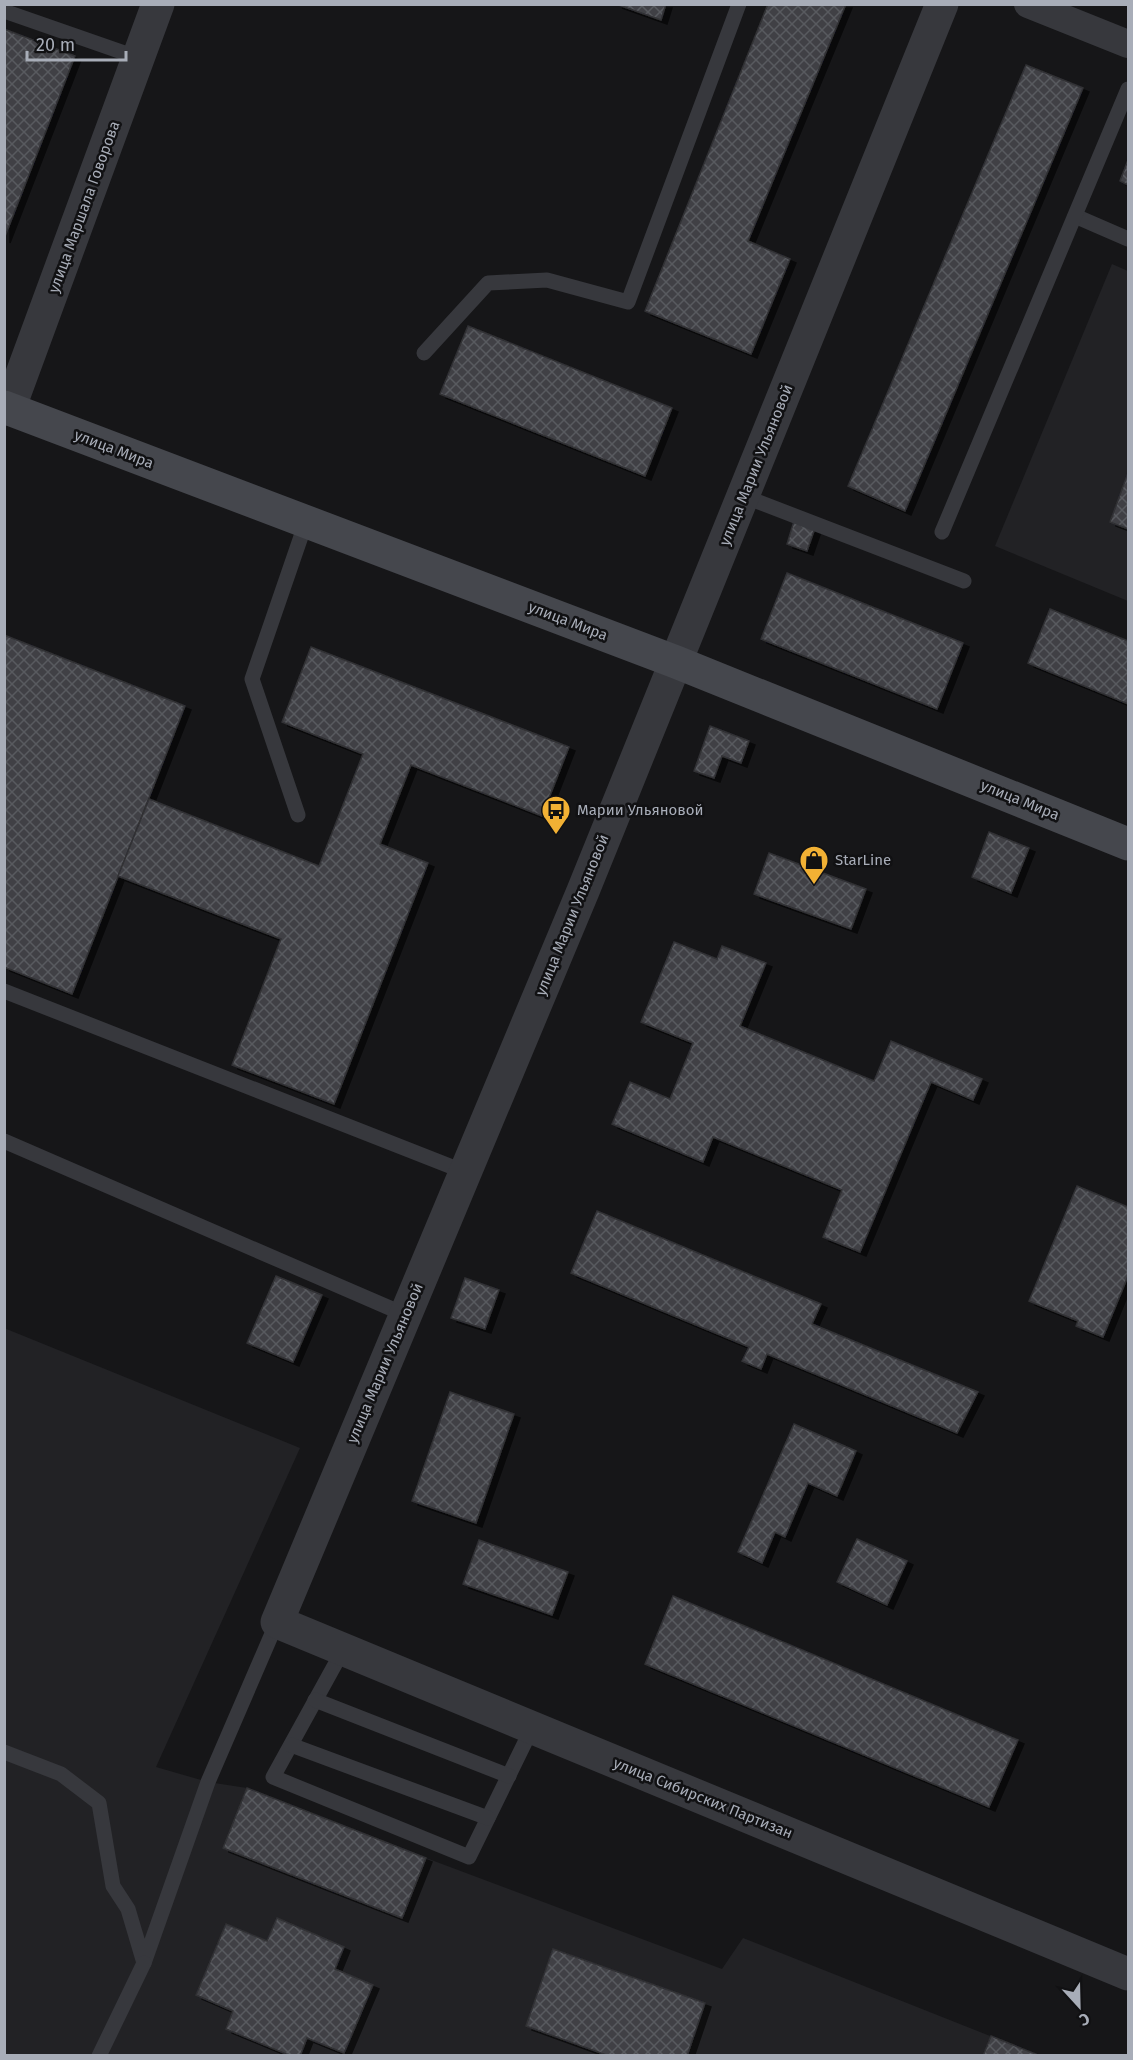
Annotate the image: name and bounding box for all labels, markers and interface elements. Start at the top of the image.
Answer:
scale bar [27,24,126,62]
text: 20 m [36,34,75,56]
street label: улица Маршала Говорова [44,119,124,295]
street label: улица Марии Ульяновой [715,382,797,548]
street label: улица Мира [72,426,156,472]
street label: улица Мира [526,598,610,644]
street label: улица Мира [978,776,1062,824]
bus stop icon: Марии Ульяновой [540,794,572,836]
place label: Марии Ульяновой [577,801,703,819]
street label: улица Марии Ульяновой [531,832,613,998]
shop icon: StarLine [798,844,830,886]
place label: StarLine [835,851,891,869]
street label: улица Марии Ульяновой [343,1280,427,1446]
street label: улица Сибирских Партизан [611,1754,795,1842]
north arrow [1049,1976,1109,2036]
text: С [1076,2009,1092,2030]

